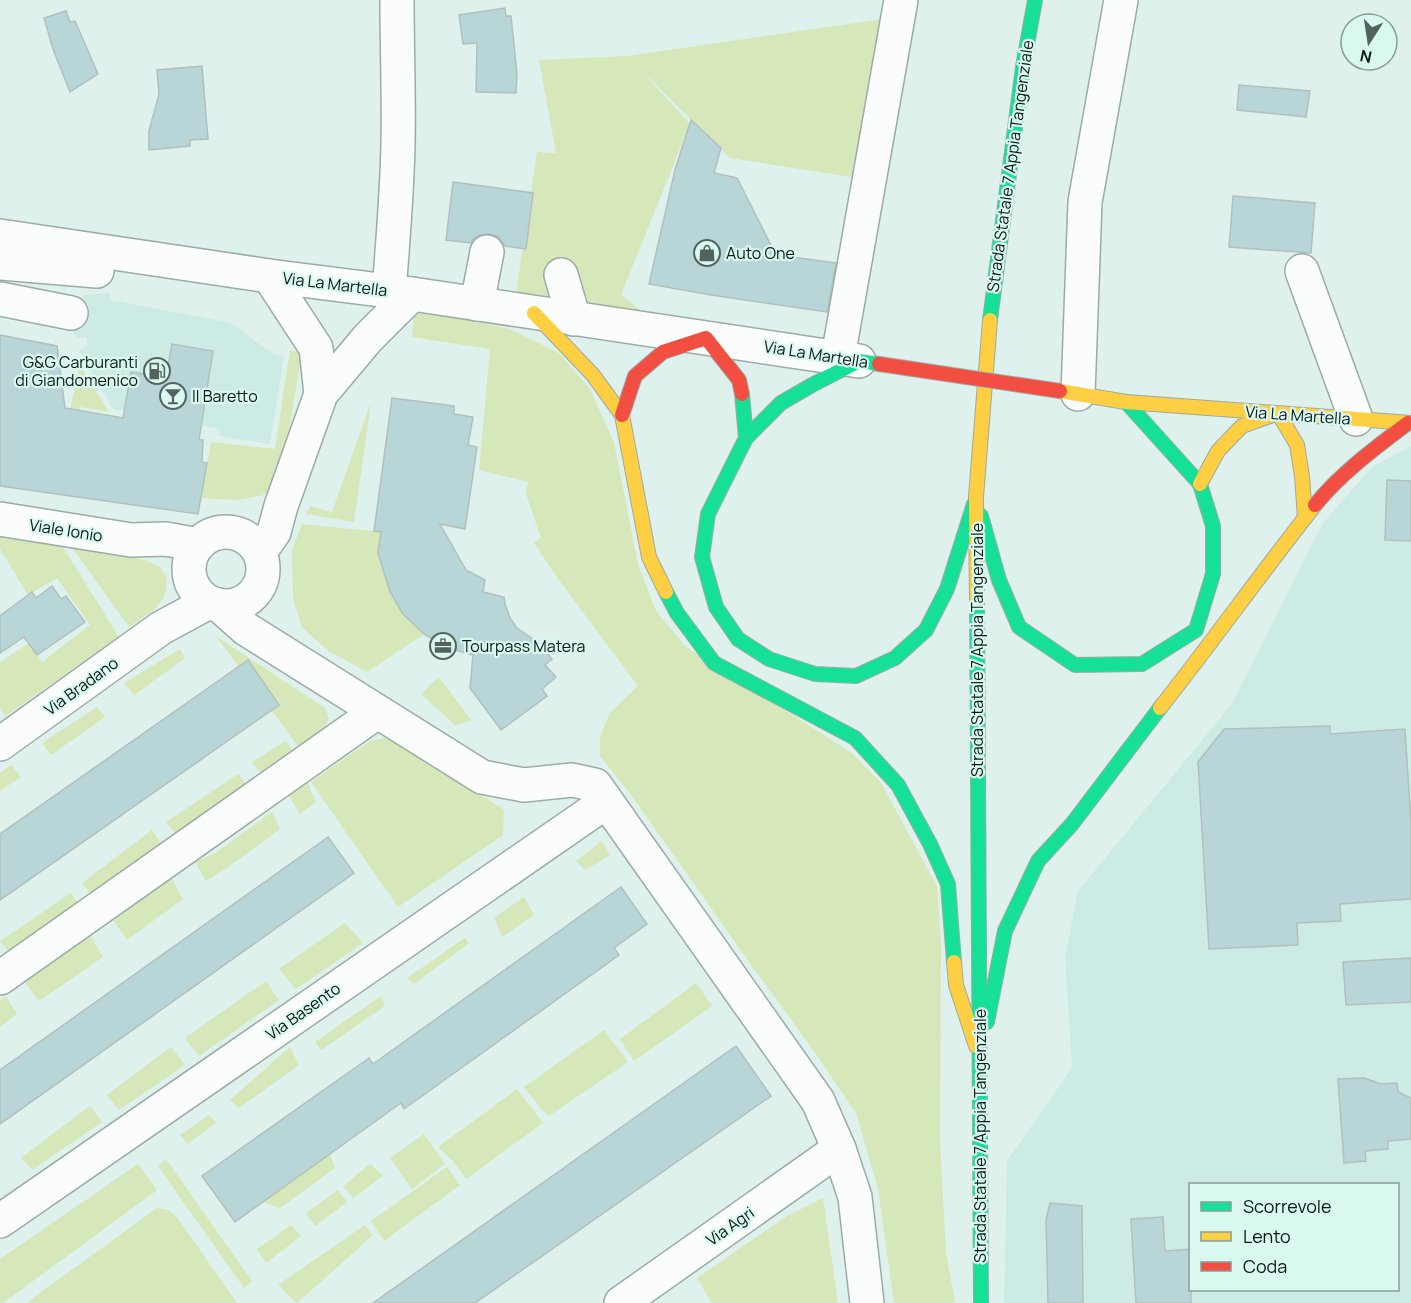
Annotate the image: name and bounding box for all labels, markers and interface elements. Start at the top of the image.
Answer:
north arrow [1339,12,1399,72]
street label: Strada Statale 7 Appia Tangenziale [981,39,1039,293]
text: N [1358,45,1374,69]
shop icon: Auto One [692,238,722,268]
place label: Auto One [726,242,795,264]
street label: Via La Martella [281,267,389,301]
street label: Via La Martella [762,335,870,373]
place label: G&G Carburanti di Giandomenico [15,351,138,391]
fuel station icon: G&G Carburanti di Giandomenico [142,356,172,386]
bar icon: Il Baretto [158,381,188,411]
place label: Il Baretto [192,385,258,407]
street label: Via La Martella [1245,400,1351,430]
street label: Viale Ionio [28,513,104,547]
street label: Strada Statale 7 Appia Tangenziale [966,523,988,777]
office icon: Tourpass Matera [428,631,458,661]
place label: Tourpass Matera [462,635,585,657]
street label: Via Bradano [40,652,122,720]
street label: Via Basento [261,977,345,1045]
street label: Strada Statale 7 Appia Tangenziale [969,1009,991,1263]
legend [1189,1183,1399,1291]
text: Scorrevole [1243,1194,1332,1218]
street label: Via Agri [701,1201,759,1251]
text: Lento [1243,1224,1291,1248]
text: Coda [1243,1254,1287,1278]

